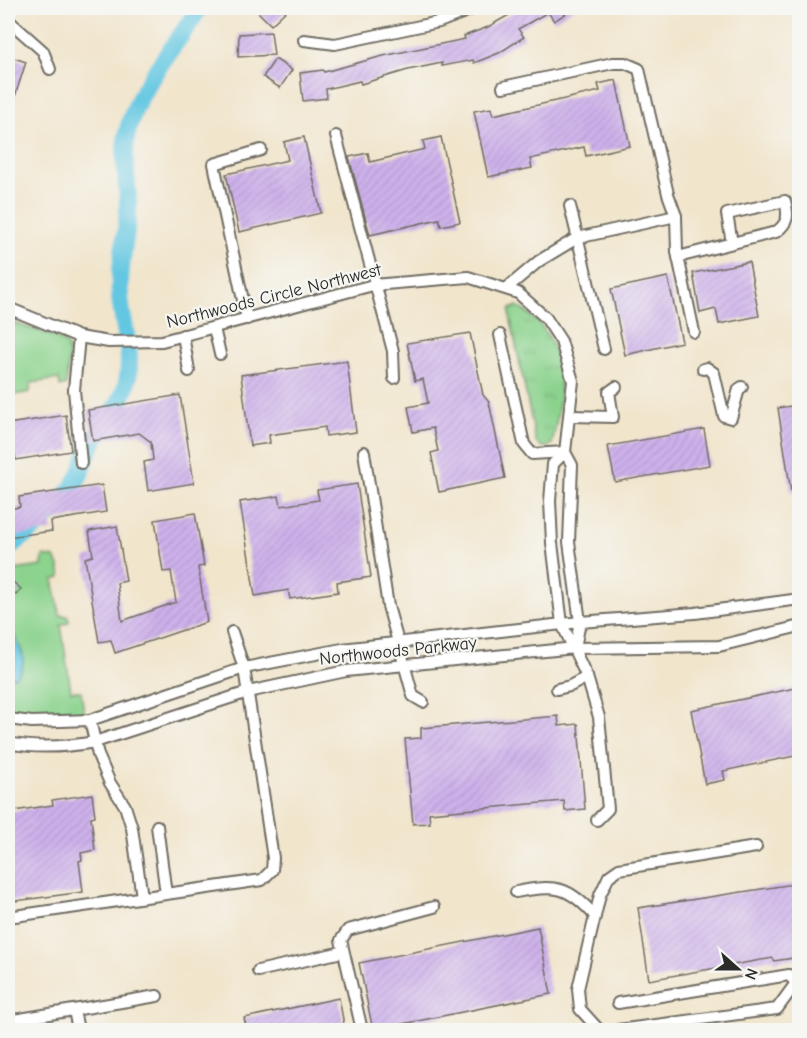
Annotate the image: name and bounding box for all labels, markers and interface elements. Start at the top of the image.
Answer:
street label: Northwoods Circle Northwest [164,259,384,333]
street label: Northwoods Parkway [318,632,479,670]
north arrow [708,939,768,999]
text: N [741,966,761,982]

